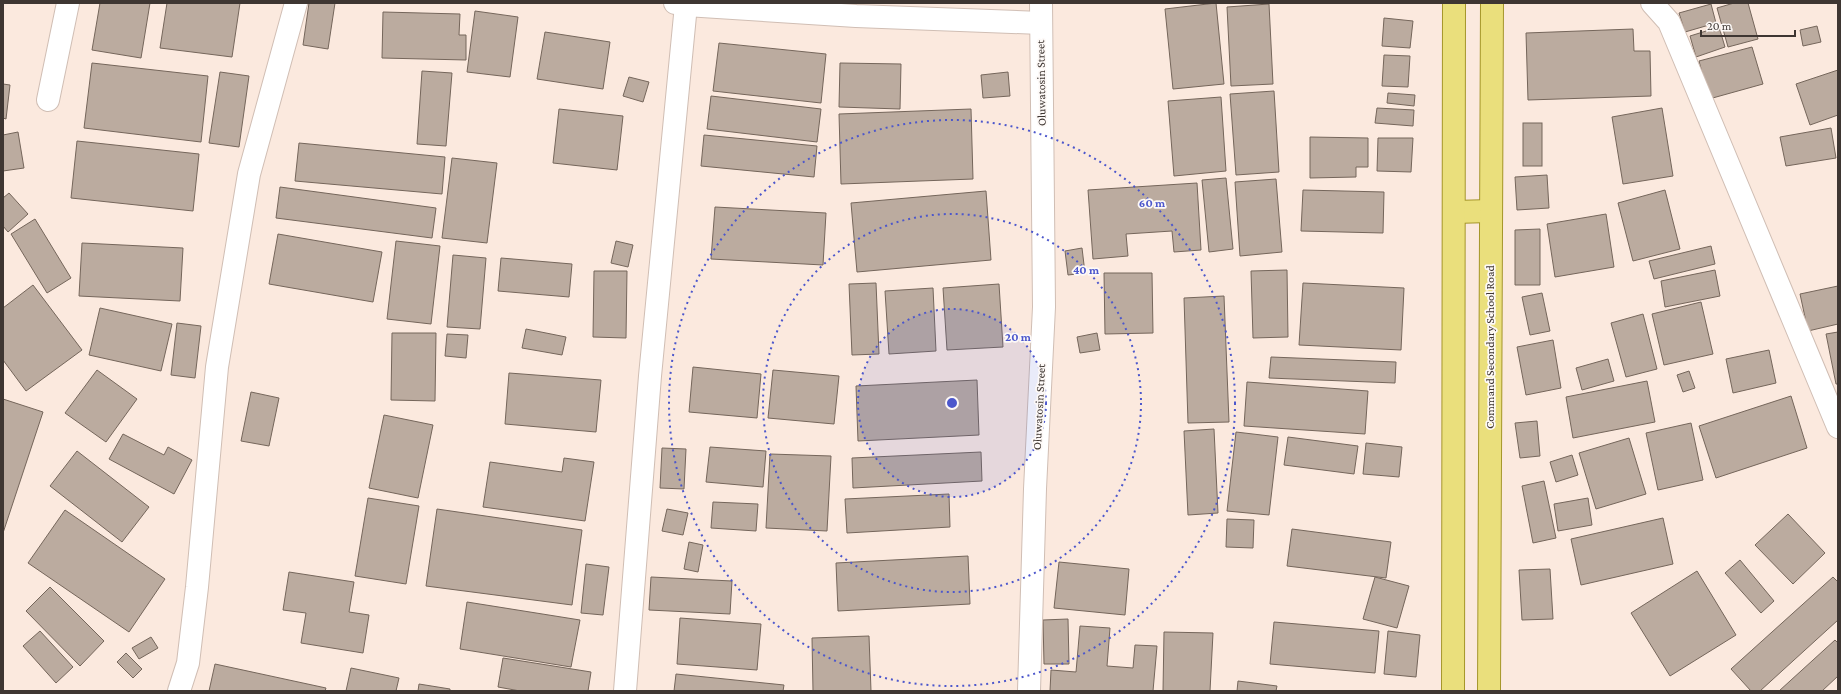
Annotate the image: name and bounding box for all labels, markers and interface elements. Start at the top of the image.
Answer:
scale bar [1701,12,1795,38]
text: 20 m [1707,19,1732,33]
street label: Oluwatosin Street [1033,39,1049,126]
text: 60 m [1139,196,1166,210]
text: 40 m [1073,263,1100,277]
street label: Command Secondary School Road [1483,265,1497,429]
text: 20 m [1005,330,1032,344]
street label: Oluwatosin Street [1030,362,1048,450]
centre of rings [945,396,959,410]

